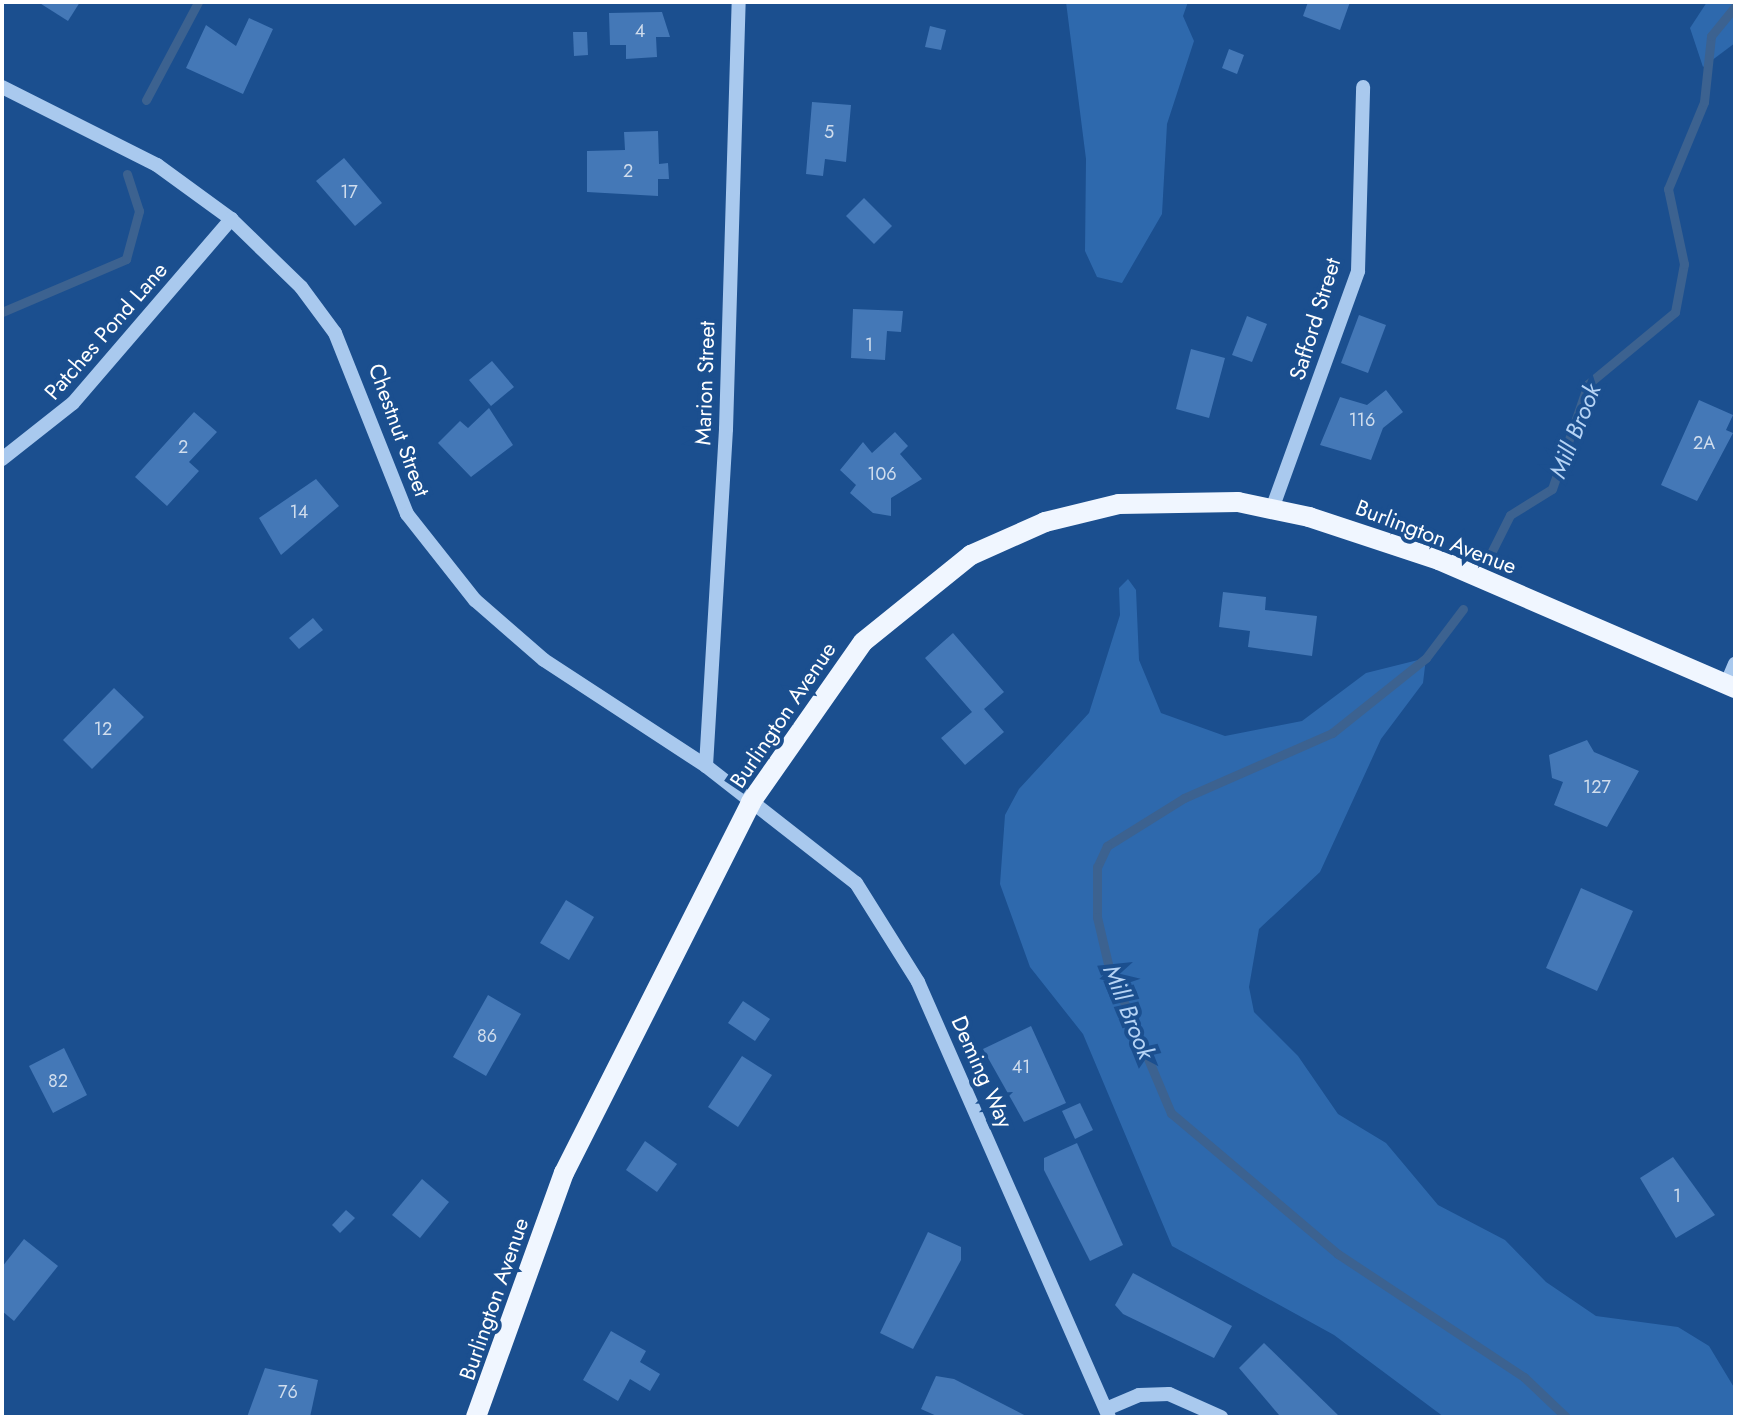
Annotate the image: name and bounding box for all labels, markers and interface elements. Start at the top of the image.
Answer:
house number: 4 [635,20,645,42]
house number: 5 [824,121,834,143]
house number: 2 [623,160,633,182]
house number: 17 [340,181,358,203]
street label: Safford Street [1284,255,1346,383]
street label: Patches Pond Lane [39,257,173,405]
street label: Marion Street [690,320,720,446]
house number: 1 [865,334,873,356]
street label: Chestnut Street [363,360,435,500]
water label: Mill Brook [1543,380,1607,482]
house number: 116 [1349,409,1375,431]
house number: 2A [1693,432,1715,454]
house number: 2 [178,436,188,458]
house number: 106 [867,463,897,485]
street label: Burlington Avenue [1352,494,1520,580]
house number: 14 [290,501,308,523]
street label: Burlington Avenue [724,637,842,793]
house number: 12 [94,718,112,740]
house number: 127 [1583,776,1611,798]
water label: Mill Brook [1097,961,1161,1063]
street label: Deming Way [946,1012,1018,1132]
house number: 86 [477,1025,497,1047]
house number: 41 [1012,1056,1030,1078]
house number: 82 [48,1070,68,1092]
house number: 1 [1673,1185,1681,1207]
street label: Burlington Avenue [454,1214,534,1384]
house number: 76 [278,1381,298,1403]

